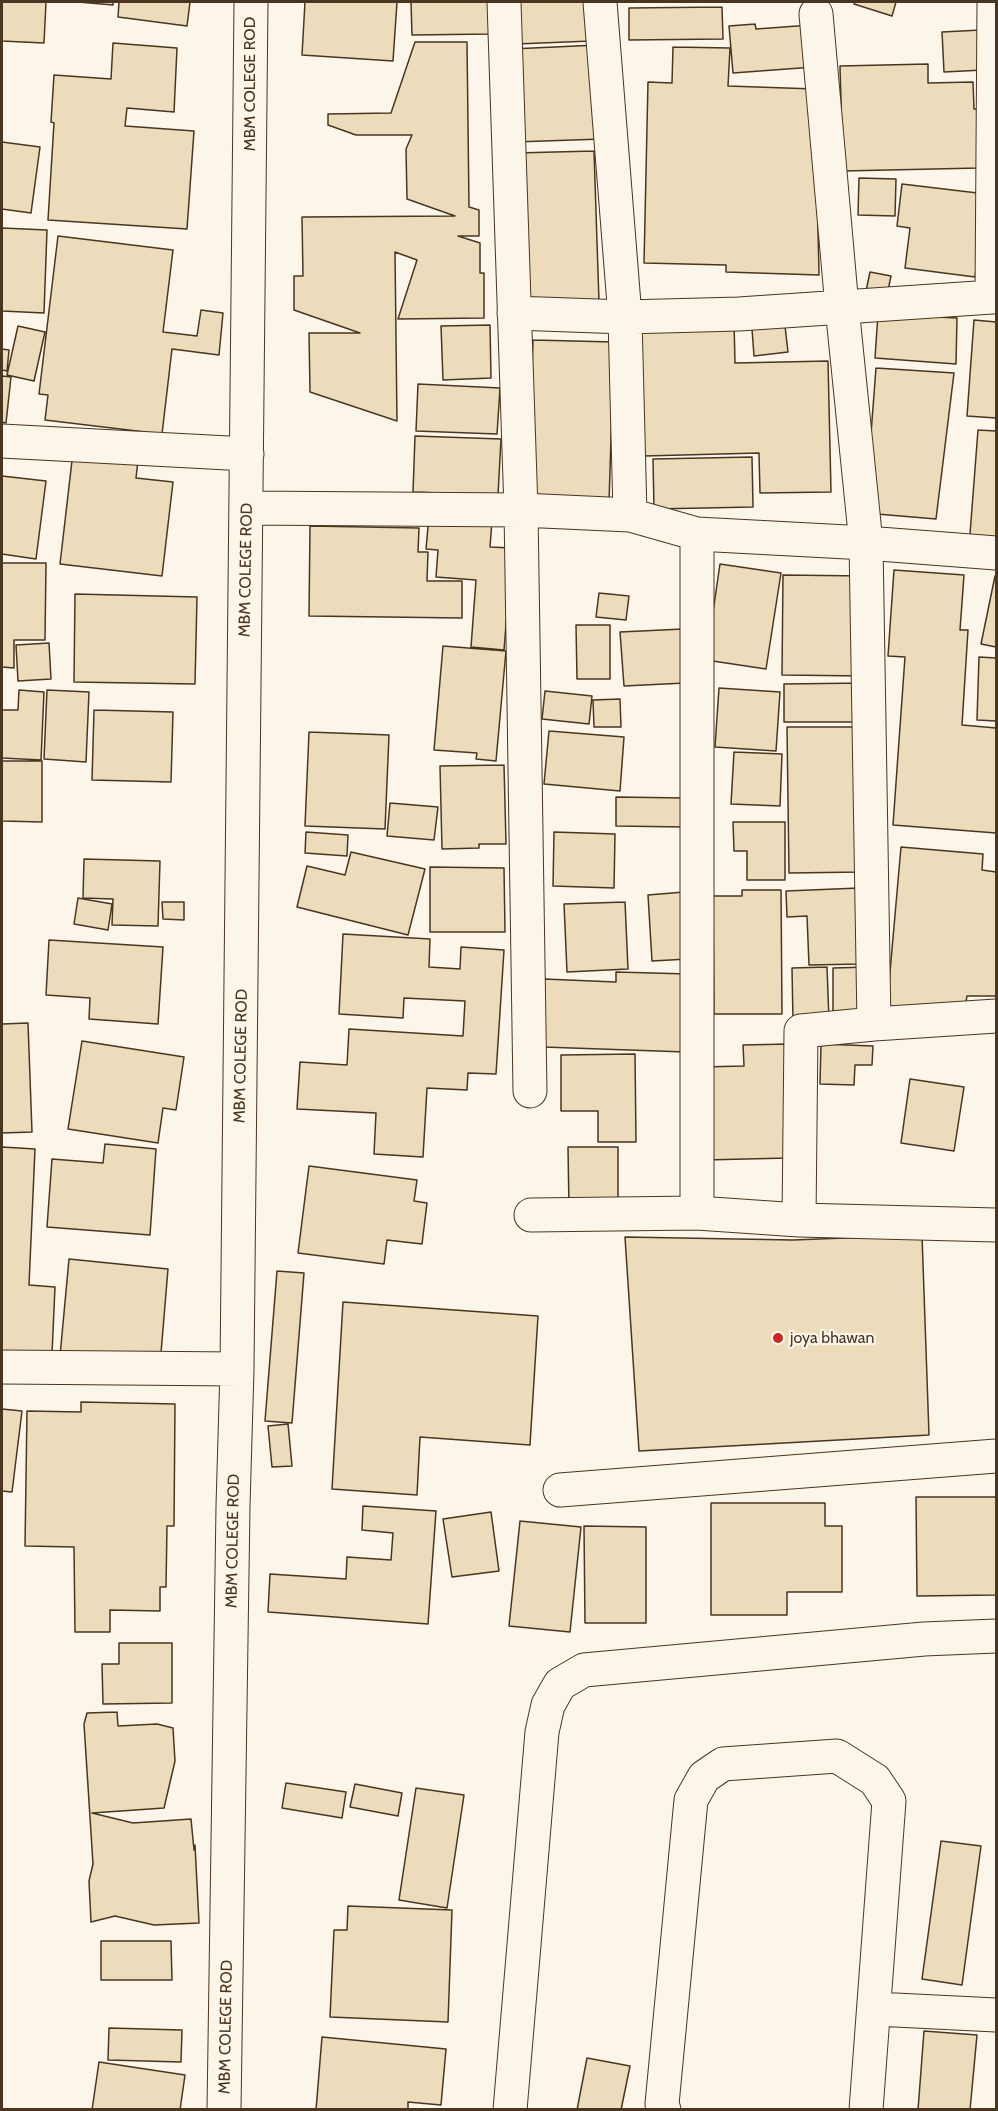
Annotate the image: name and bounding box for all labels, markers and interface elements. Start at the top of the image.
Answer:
street label: MBM COLEGE ROD [240,17,260,151]
street label: MBM COLEGE ROD [235,503,257,637]
street label: MBM COLEGE ROD [230,989,252,1123]
place label: joya bhawan [790,1328,874,1348]
marker: joya bhawan [771,1331,785,1345]
street label: MBM COLEGE ROD [222,1474,244,1608]
street label: MBM COLEGE ROD [215,1960,237,2094]

